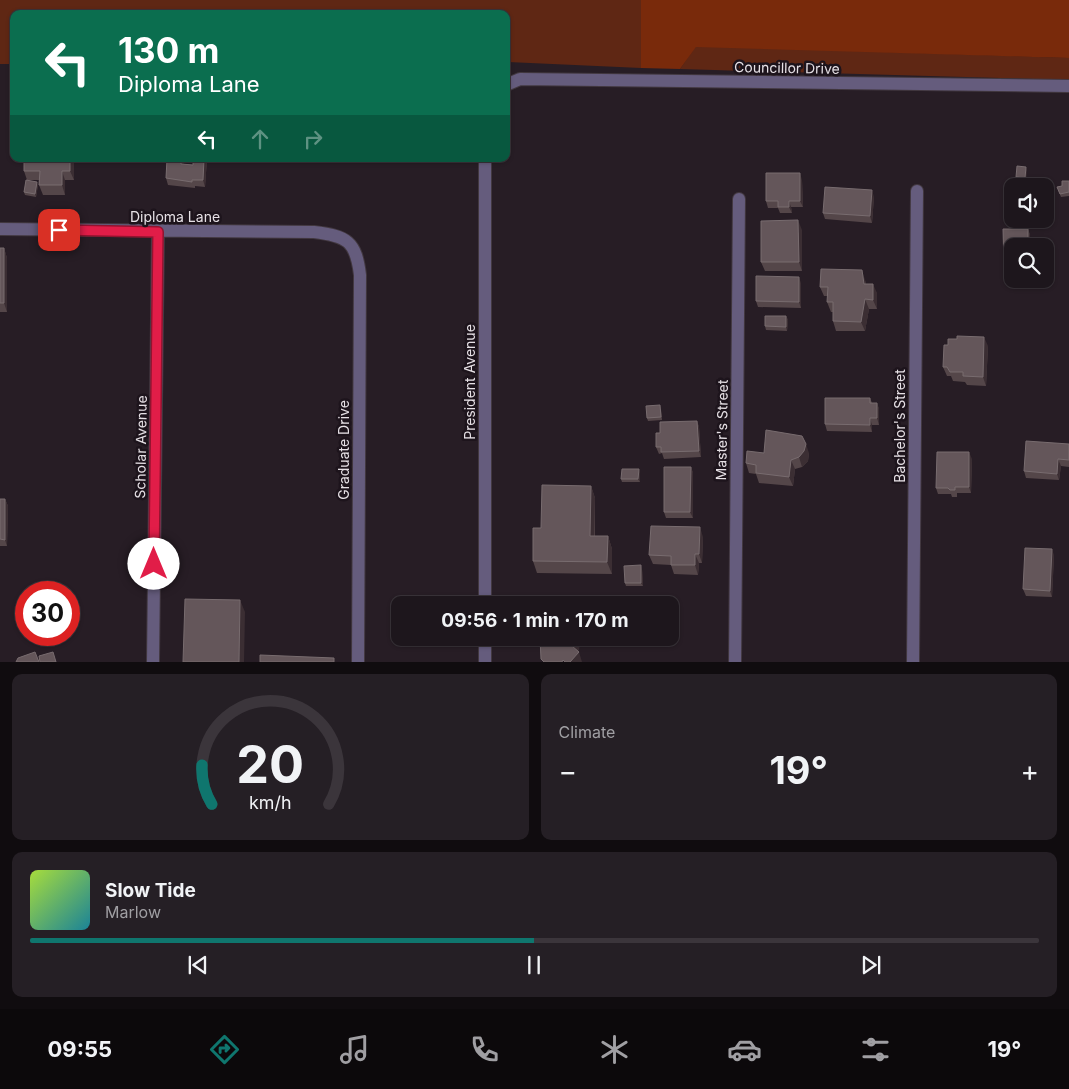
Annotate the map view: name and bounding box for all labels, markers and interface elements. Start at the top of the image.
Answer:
text: 130 m [118,29,220,71]
icon: left [35,30,100,95]
street label: Councillor Drive [734,58,840,77]
text: Diploma Lane [118,71,260,97]
icon: left [193,125,221,153]
icon: ahead [246,125,274,153]
icon: right [299,125,327,153]
map controls [1004,178,1054,288]
button: sound [1004,178,1054,228]
street label: Diploma Lane [130,208,220,225]
pin [38,209,80,251]
icon: arrive [45,216,73,244]
button: search [1004,238,1054,288]
street label: President Avenue [461,324,478,440]
street label: Bachelor's Street [891,369,908,483]
street label: Master's Street [712,379,731,481]
street label: Scholar Avenue [131,395,150,499]
street label: Graduate Drive [335,400,352,500]
position arrow [127,537,179,589]
speed limit sign: 30 [15,581,80,646]
text: 09:56 · 1 min · 170 m [441,609,629,632]
text: Climate [559,722,615,742]
text: 20 [236,733,304,796]
text: 19° [769,747,828,793]
text: − [559,754,577,788]
text: + [1020,754,1039,788]
text: km/h [249,792,291,813]
text: Slow Tide [105,879,196,902]
text: Marlow [105,902,161,922]
icon: previous [184,951,212,979]
icon: pause [520,951,548,979]
icon: next [857,951,885,979]
icon: directions [207,1032,242,1067]
icon: music [337,1032,372,1067]
icon: phone [467,1032,502,1067]
icon: climate [597,1032,632,1067]
icon: car [727,1032,762,1067]
icon: filters [858,1032,893,1067]
text: 09:55 [48,1036,112,1062]
text: 19° [988,1036,1021,1062]

